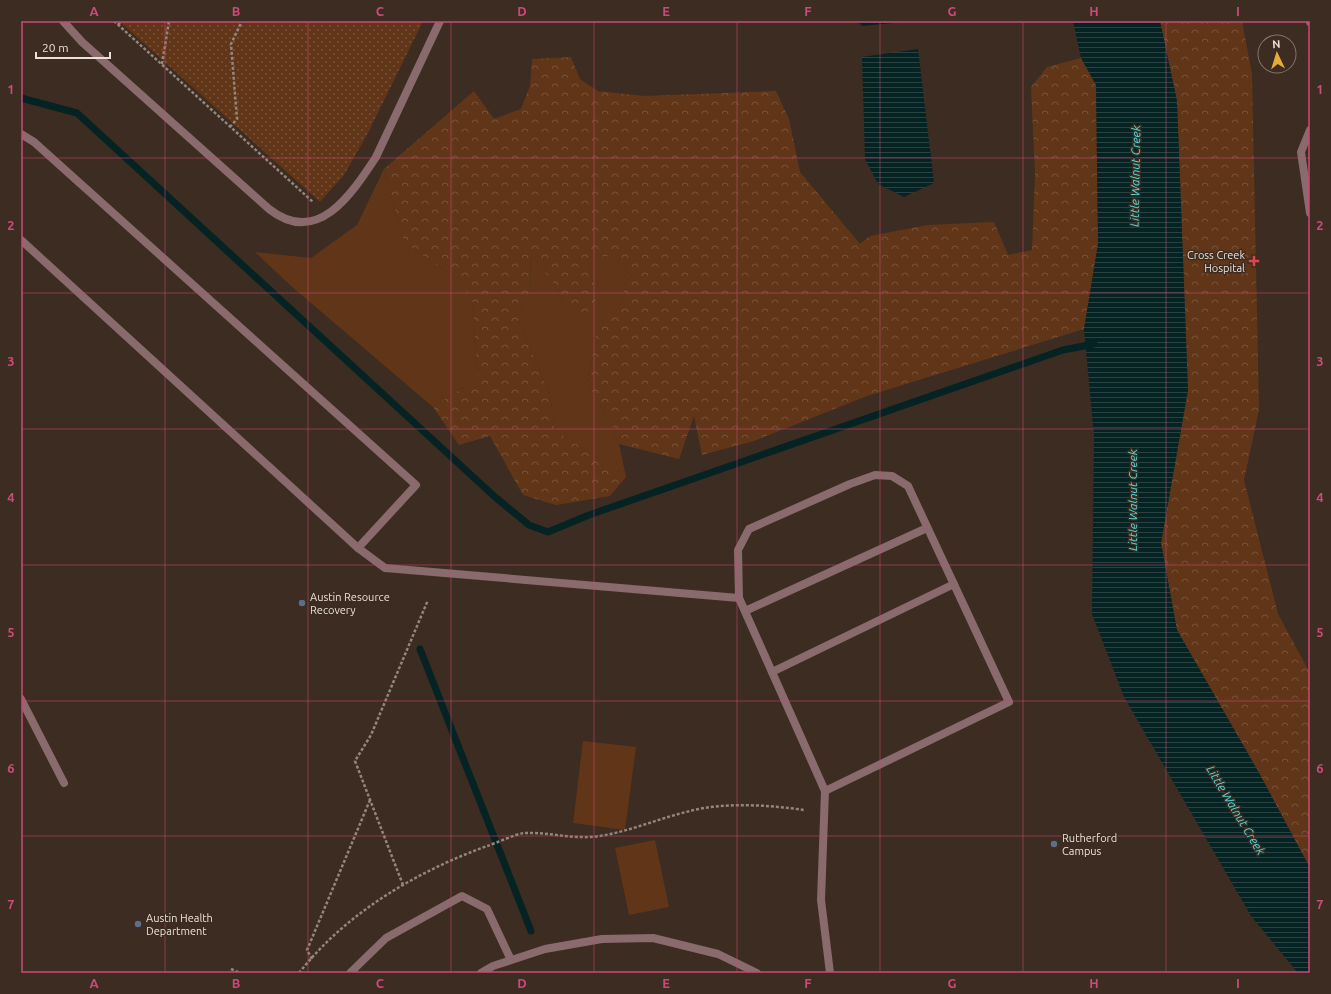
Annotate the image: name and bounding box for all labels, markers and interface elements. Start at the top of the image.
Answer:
text: A [89,4,99,18]
text: B [232,4,241,18]
text: C [376,4,385,18]
text: D [517,4,527,18]
text: E [662,4,670,18]
text: F [804,4,812,18]
text: G [948,4,957,18]
text: H [1089,4,1099,18]
text: I [1236,4,1240,18]
scale bar [36,34,110,60]
north arrow [1257,34,1297,74]
text: N [1272,38,1281,50]
text: 20 m [42,41,69,54]
text: 1 [7,82,15,96]
text: 1 [1316,82,1324,96]
water label: Little Walnut Creek [1128,124,1142,227]
text: 2 [7,218,15,232]
text: 2 [1316,218,1324,232]
place label: Cross Creek Hospital [1187,249,1245,274]
marker: Cross Creek Hospital [1248,255,1260,267]
text: 3 [7,354,15,368]
text: 3 [1316,354,1324,368]
water label: Little Walnut Creek [1126,448,1139,551]
text: 4 [7,490,15,504]
text: 4 [1316,490,1324,504]
place label: Austin Resource Recovery [310,591,390,616]
marker: Austin Resource Recovery [297,598,307,608]
text: 5 [7,625,15,639]
text: 5 [1316,625,1324,639]
text: 6 [7,761,15,775]
text: 6 [1316,761,1324,775]
water label: Little Walnut Creek [1204,763,1268,858]
place label: Rutherford Campus [1062,832,1117,857]
marker: Rutherford Campus [1049,839,1059,849]
text: 7 [7,897,15,911]
text: 7 [1316,897,1324,911]
place label: Austin Health Department [146,912,213,937]
marker: Austin Health Department [133,919,143,929]
text: A [89,976,99,990]
text: B [232,976,241,990]
text: C [376,976,385,990]
text: D [517,976,527,990]
text: E [662,976,670,990]
text: F [804,976,812,990]
text: G [948,976,957,990]
text: H [1089,976,1099,990]
text: I [1236,976,1240,990]

